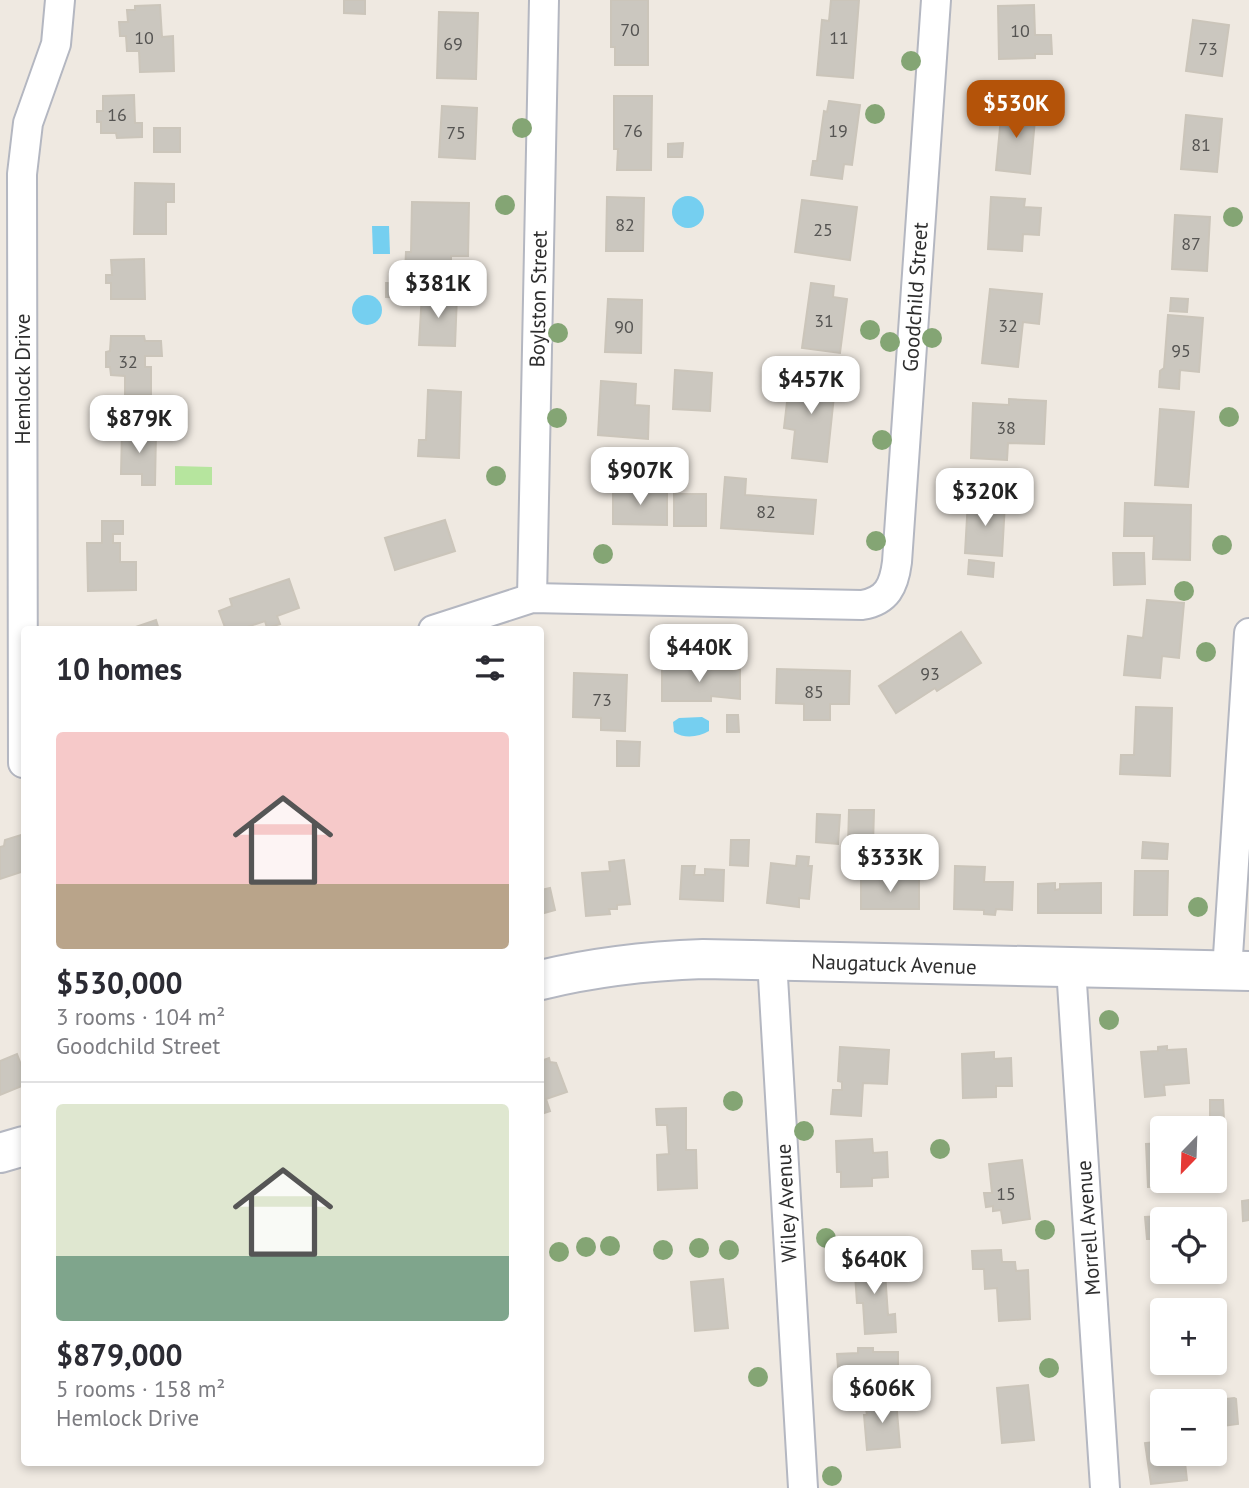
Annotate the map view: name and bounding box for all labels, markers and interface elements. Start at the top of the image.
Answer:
house number: 70 [620,18,640,41]
house number: 10 [1010,19,1030,42]
house number: 10 [134,26,154,49]
house number: 11 [829,26,849,49]
house number: 69 [443,32,463,55]
house number: 73 [1198,37,1218,60]
pin: $530K [967,80,1065,140]
text: $530K [983,88,1049,117]
house number: 16 [107,103,127,126]
house number: 76 [623,119,643,142]
house number: 19 [828,119,848,142]
house number: 75 [446,121,466,144]
house number: 81 [1191,133,1211,156]
house number: 82 [615,213,635,236]
house number: 25 [813,218,833,241]
street label: Goodchild Street [896,221,934,373]
street label: Boylston Street [523,230,553,368]
house number: 87 [1181,232,1201,255]
pin: $381K [389,260,487,320]
text: $381K [405,268,471,297]
house number: 31 [814,309,834,332]
street label: Hemlock Drive [9,314,36,444]
house number: 32 [998,314,1018,337]
house number: 90 [614,315,634,338]
house number: 95 [1171,339,1191,362]
house number: 32 [118,350,138,373]
pin: $457K [762,356,860,416]
text: $457K [778,364,844,393]
pin: $879K [90,396,188,455]
text: $879K [106,403,172,432]
house number: 38 [996,416,1016,439]
pin: $907K [591,448,689,507]
text: $907K [607,455,673,484]
pin: $320K [936,468,1034,528]
text: $320K [952,476,1018,505]
house number: 82 [756,500,776,523]
pin: $440K [650,624,748,684]
text: $440K [666,632,732,661]
text: 10 homes [56,649,182,688]
icon: filters [471,649,509,687]
house number: 93 [920,662,940,685]
house number: 85 [804,680,824,703]
house number: 73 [592,688,612,711]
icon: home [220,777,346,903]
pin: $333K [841,834,939,894]
text: $333K [857,842,923,871]
street label: Naugatuck Avenue [811,948,977,980]
text: $530,000 [56,963,183,1002]
text: 3 rooms · 104 m² [56,1002,225,1031]
text: Goodchild Street [56,1031,220,1060]
north arrow [1150,1116,1227,1194]
map controls [1150,1116,1227,1466]
street label: Wiley Avenue [769,1143,803,1263]
icon: home [220,1149,346,1275]
street label: Morrell Avenue [1070,1159,1106,1297]
house number: 15 [996,1182,1016,1205]
button: locate [1150,1207,1227,1284]
pin: $640K [825,1236,923,1296]
text: $640K [841,1244,907,1273]
button: + [1150,1298,1227,1375]
text: $879,000 [56,1335,183,1374]
pin: $606K [833,1366,931,1425]
text: $606K [849,1373,915,1402]
text: 5 rooms · 158 m² [56,1374,225,1403]
button: − [1150,1389,1227,1466]
text: Hemlock Drive [56,1403,199,1432]

